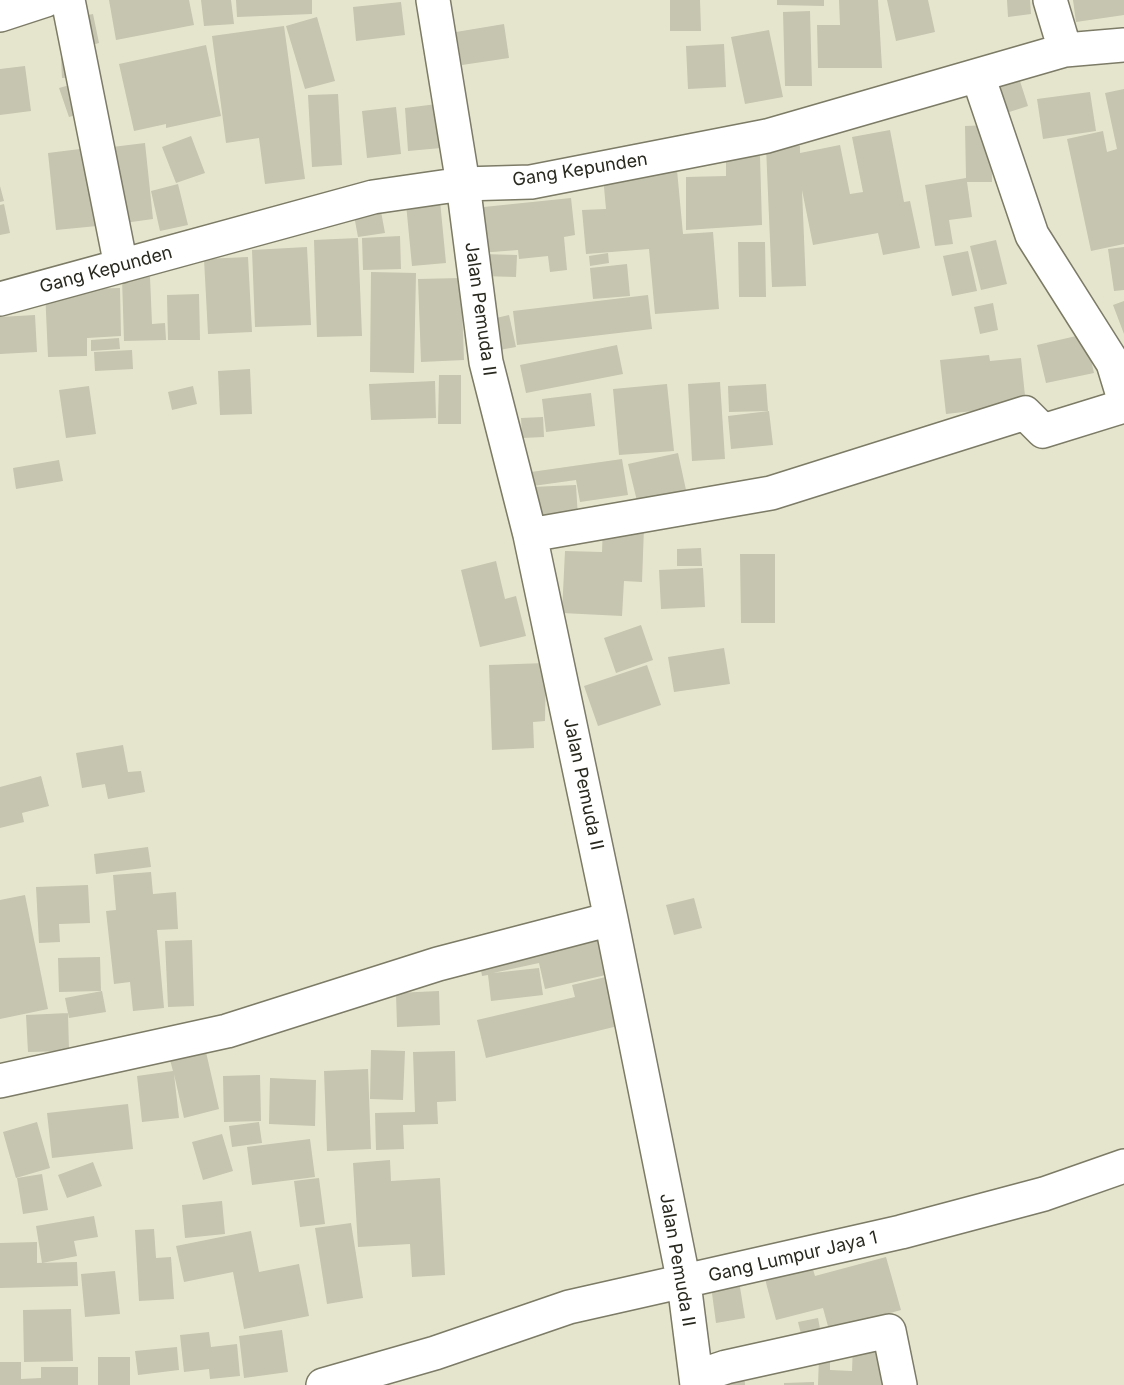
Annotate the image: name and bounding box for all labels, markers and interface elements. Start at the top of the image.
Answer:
street label: Gang Kepunden [511,149,649,191]
street label: Jalan Pemuda II [460,241,500,377]
street label: Gang Kepunden [37,242,175,298]
street label: Jalan Pemuda II [558,716,608,852]
street label: Jalan Pemuda II [655,1192,699,1328]
street label: Gang Lumpur Jaya 1 [706,1227,880,1287]

